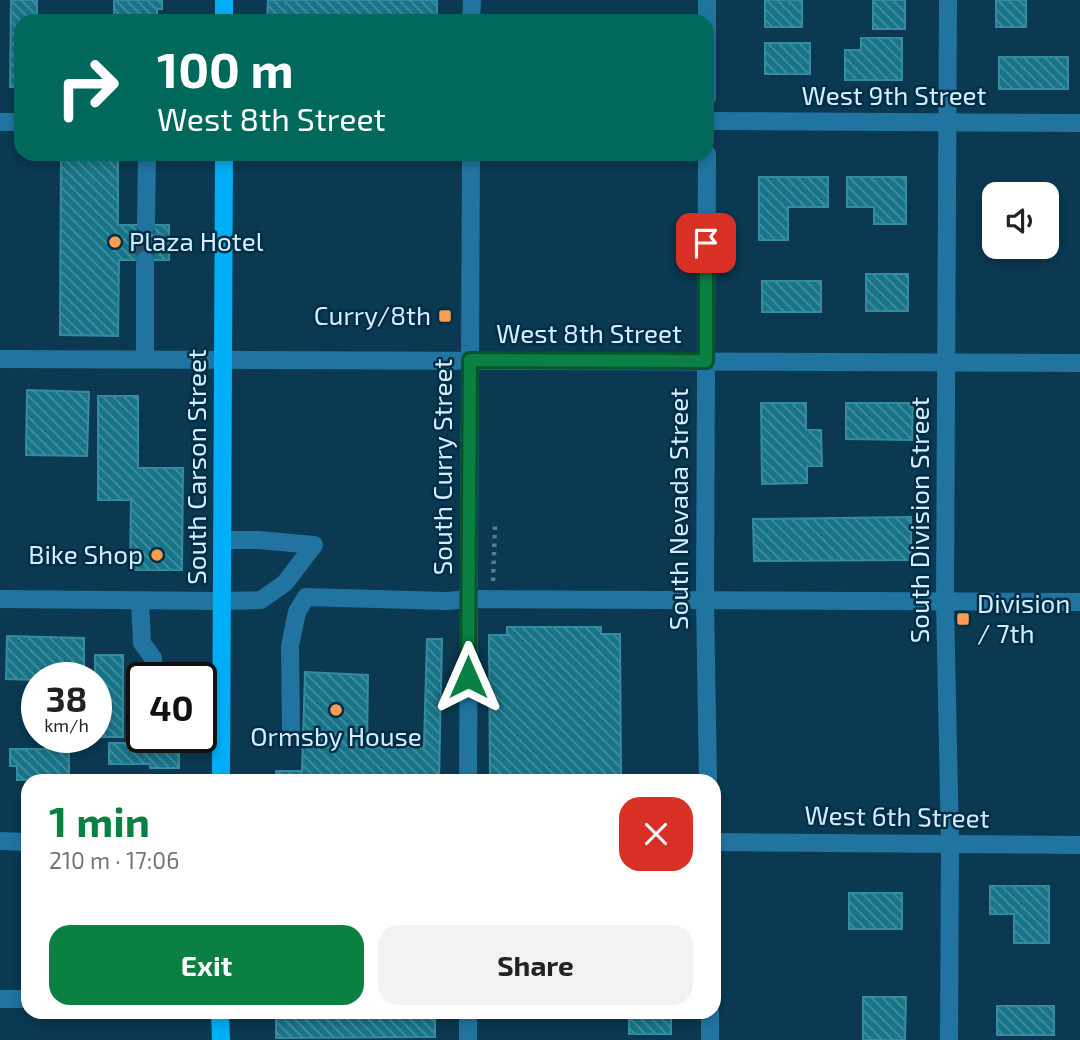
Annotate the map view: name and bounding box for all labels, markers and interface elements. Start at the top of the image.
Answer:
text: 100 m [157,39,294,98]
icon: right [42,42,133,133]
street label: West 9th Street [802,79,987,110]
text: West 8th Street [157,99,386,137]
map controls [982,182,1059,259]
button: sound [982,182,1059,259]
pin [676,213,736,273]
icon: arrive [687,224,725,262]
place label: Plaza Hotel [129,225,264,256]
marker: Plaza Hotel [107,234,123,250]
place label: Curry/8th [314,299,431,330]
marker: Curry/8th [437,308,453,324]
street label: West 8th Street [496,317,682,348]
street label: South Carson Street [180,349,211,585]
street label: South Curry Street [426,359,457,575]
street label: South Nevada Street [662,388,693,630]
street label: South Division Street [903,397,934,643]
place label: Bike Shop [28,538,143,569]
marker: Bike Shop [149,547,165,563]
place label: Division / 7th [977,587,1070,648]
marker: Division / 7th [955,611,971,627]
position arrow [431,640,505,714]
speed limit sign: 40 [126,662,217,753]
text: 38 [46,677,87,719]
marker: Ormsby House [328,702,344,718]
text: km/h [44,714,89,736]
place label: Ormsby House [250,720,422,751]
text: 1 min [49,795,150,845]
button: close [619,797,693,871]
street label: West 6th Street [804,798,990,833]
text: 210 m · 17:06 [49,846,179,874]
button: Exit [49,925,364,1005]
button: Share [378,925,693,1005]

